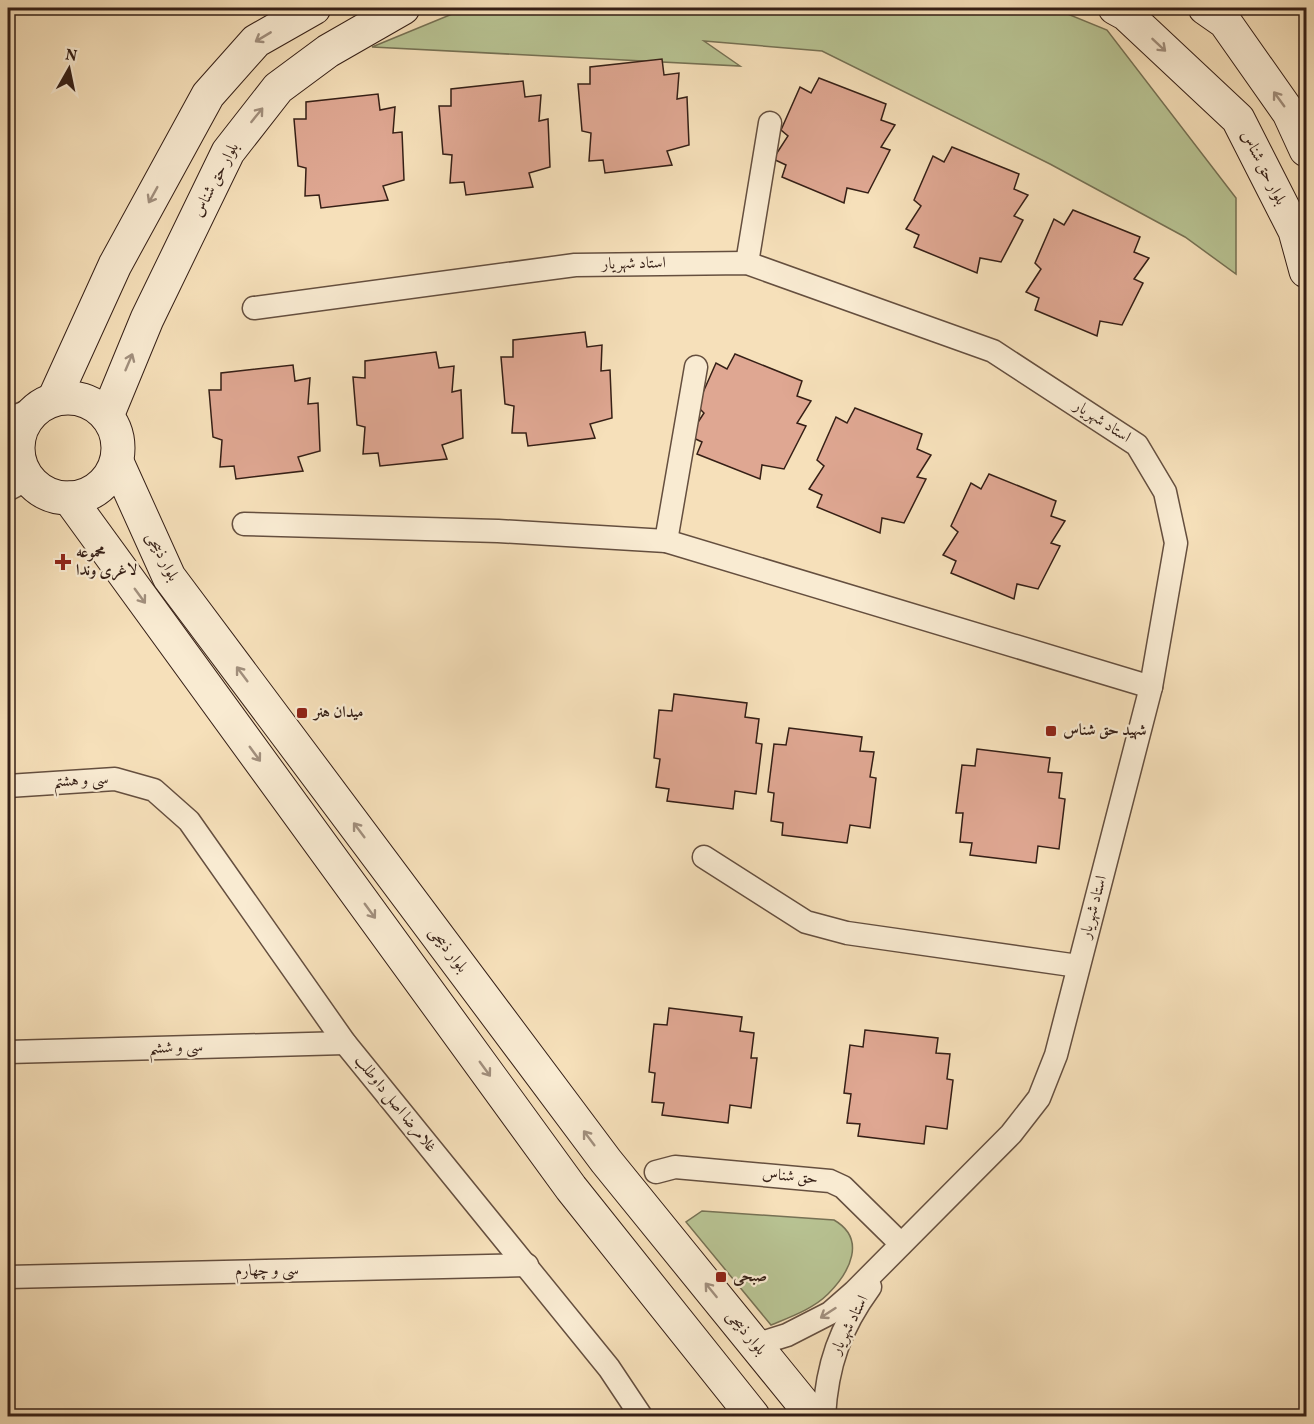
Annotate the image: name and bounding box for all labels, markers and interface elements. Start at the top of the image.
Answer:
one-way arrow [255,30,272,43]
one-way arrow [1152,38,1167,53]
north arrow [39,39,99,99]
text: N [64,44,79,68]
one-way arrow [1273,91,1285,107]
one-way arrow [251,107,264,123]
street label: بلوار حق شناس [1235,127,1291,209]
street label: بلوار حق شناس [187,139,245,221]
one-way arrow [147,186,159,203]
street label: استاد شهریار [600,252,666,276]
one-way arrow [124,353,135,371]
street label: استاد شهریار [1068,394,1135,449]
street label: بلوار ذبیحی [140,529,184,585]
place label: محموعه لاغری وندا [76,542,137,582]
marker: محموعه لاغری وندا [54,553,72,571]
one-way arrow [134,588,146,604]
one-way arrow [236,667,249,683]
place label: میدان هنر [312,702,364,724]
marker: میدان هنر [295,706,309,720]
place label: شهید حق شناس [1063,720,1146,742]
marker: شهید حق شناس [1044,724,1058,738]
one-way arrow [249,745,261,761]
street label: سی و هشتم [53,769,109,797]
one-way arrow [353,823,365,839]
street label: استاد شهریار [1075,873,1113,943]
one-way arrow [364,903,376,919]
street label: بلوار ذبیحی [423,922,473,978]
street label: سی و ششم [149,1036,204,1064]
street label: غلامرضا اصل داوطلب [349,1050,441,1158]
one-way arrow [478,1061,491,1077]
one-way arrow [583,1130,595,1146]
street label: حق شناس [761,1163,819,1191]
street label: سی و چهارم [235,1259,299,1285]
place label: صبحی [733,1266,767,1288]
marker: صبحی [714,1270,728,1284]
one-way arrow [704,1282,717,1298]
street label: استاد شهریار [825,1292,874,1360]
street label: بلوار ذبیحی [721,1306,771,1360]
one-way arrow [820,1307,837,1319]

